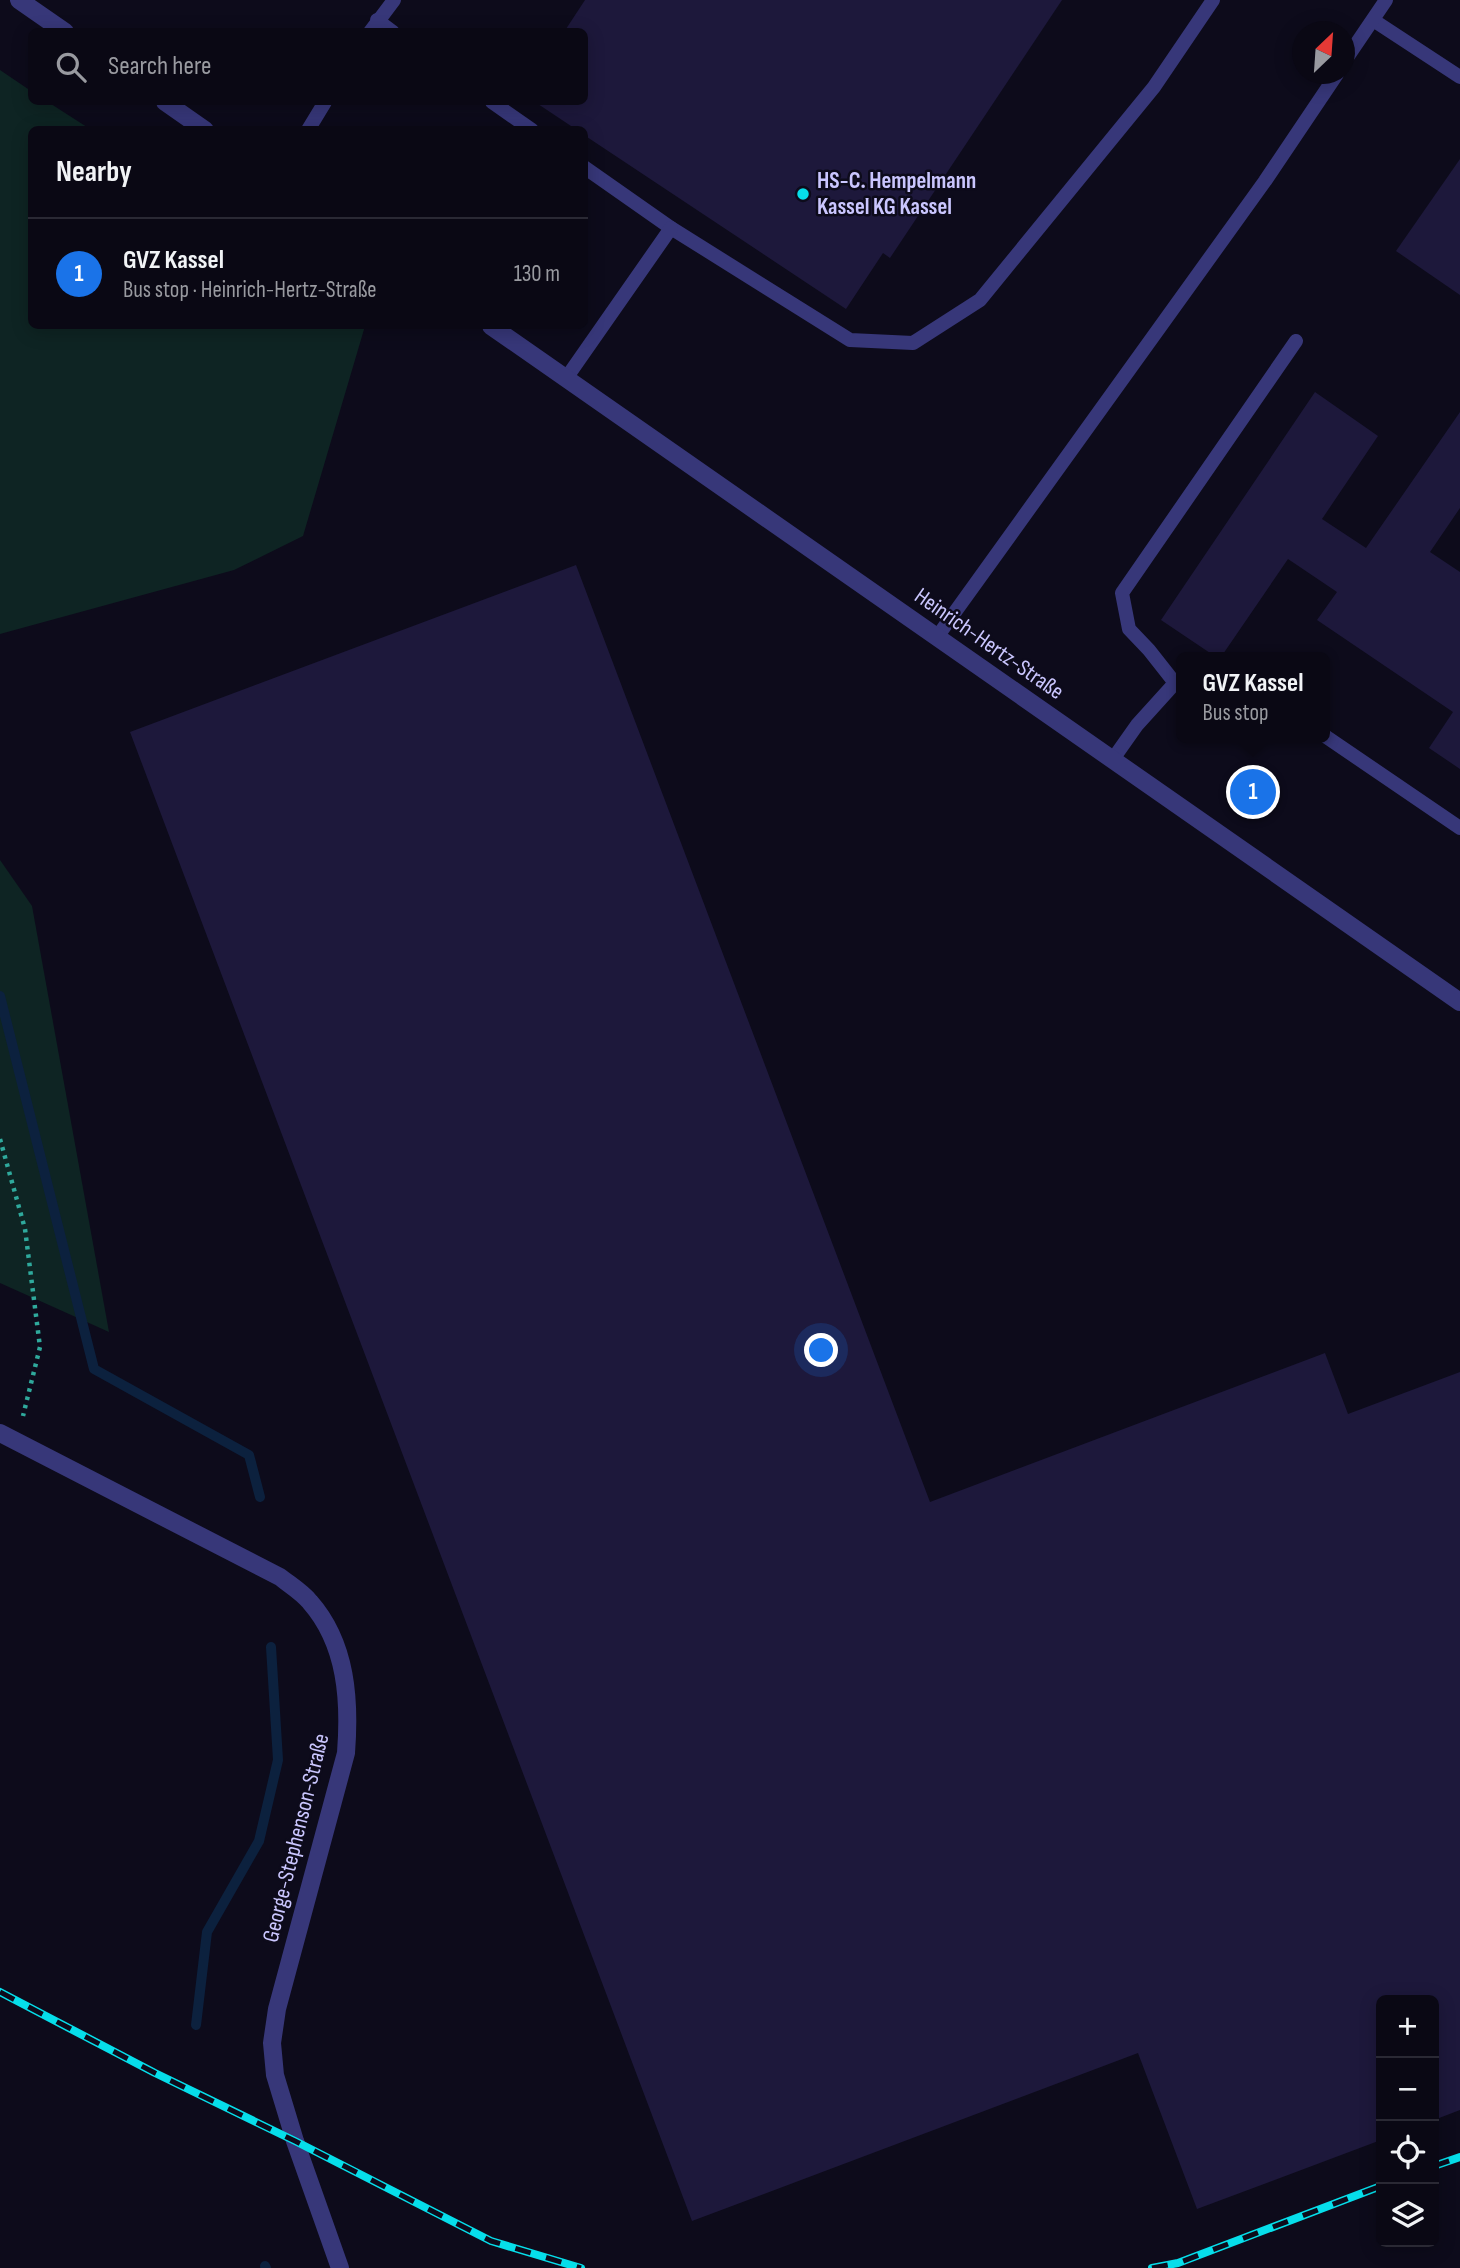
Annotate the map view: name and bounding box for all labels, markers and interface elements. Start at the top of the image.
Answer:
north arrow [1292,21,1355,84]
search box [28,28,588,105]
icon: search [52,48,90,86]
text: Search here [108,51,211,82]
text: Nearby [56,154,132,190]
place label: HS-C. Hempelmann Kassel KG Kassel [817,167,976,221]
marker: HS-C. Hempelmann Kassel KG Kassel [795,186,811,202]
text: GVZ Kassel [123,245,224,276]
text: 1 [74,260,84,288]
text: 130 m [514,260,560,288]
text: Bus stop · Heinrich-Hertz-Straße [123,276,377,304]
street label: Heinrich-Hertz-Straße [909,582,1069,706]
popup [1176,652,1330,743]
text: GVZ Kassel [1203,668,1303,699]
text: Bus stop [1203,699,1268,727]
pin: 1 [1230,766,1276,818]
your location [804,1333,838,1367]
street label: George-Stephenson-Straße [257,1731,335,1945]
map controls [1376,1995,1439,2247]
button: + [1376,1995,1439,2058]
button: − [1376,2058,1439,2121]
button: locate [1376,2121,1439,2184]
button: layers [1376,2184,1439,2247]

